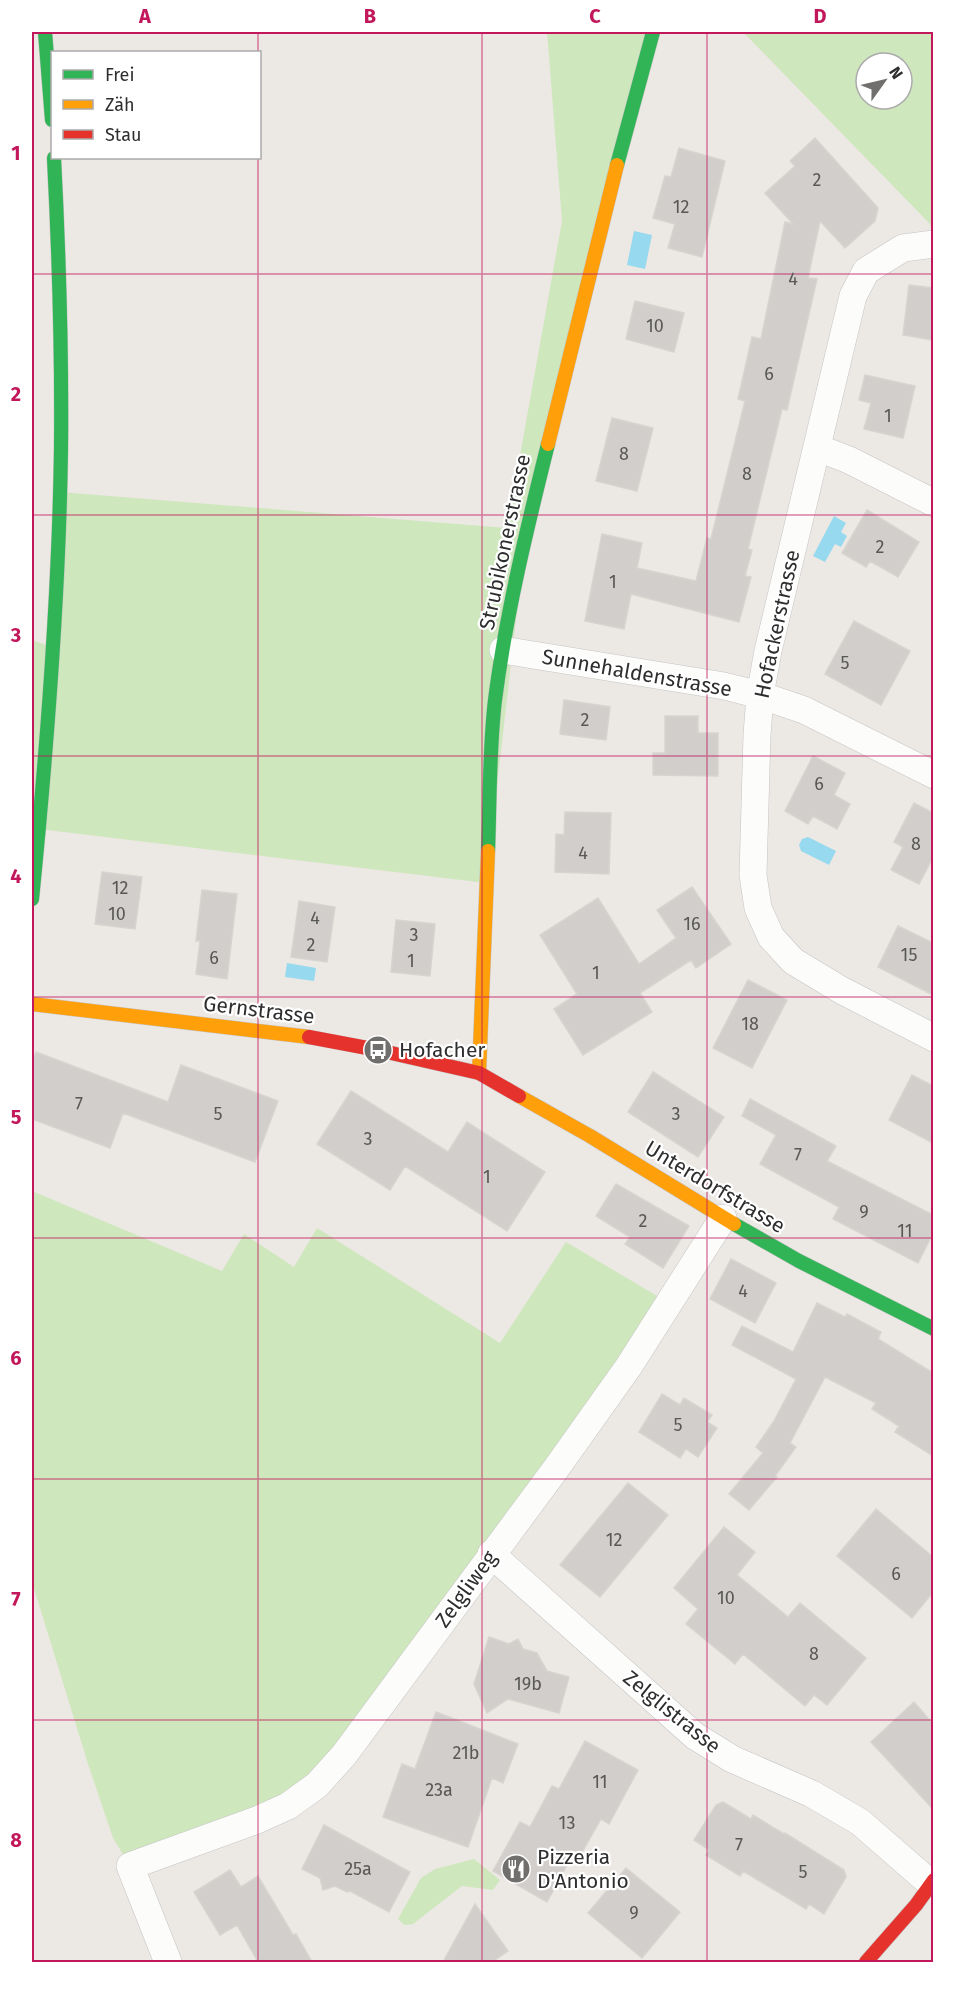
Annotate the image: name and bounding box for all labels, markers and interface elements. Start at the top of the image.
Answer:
text: A [138,4,152,28]
text: B [364,4,376,28]
text: C [589,4,601,28]
text: D [813,4,827,28]
legend [51,51,261,159]
north arrow [854,51,914,111]
text: N [885,63,907,83]
text: Frei [105,64,135,86]
text: Zäh [105,94,134,116]
text: Stau [105,124,141,146]
text: 1 [11,141,21,165]
house number: 2 [813,169,822,191]
house number: 12 [673,196,689,218]
house number: 4 [788,268,798,290]
house number: 10 [646,315,664,337]
house number: 6 [764,363,774,385]
text: 2 [11,382,21,406]
house number: 1 [884,405,892,427]
house number: 8 [619,443,629,465]
street label: Strubikonerstrasse [474,452,536,632]
house number: 8 [742,463,752,485]
house number: 2 [876,536,885,558]
street label: Hofackerstrasse [749,547,805,701]
house number: 1 [609,571,617,593]
text: 3 [10,623,21,647]
street label: Sunnehaldenstrasse [540,643,734,703]
house number: 5 [840,652,850,674]
house number: 2 [581,709,590,731]
house number: 6 [814,773,824,795]
house number: 8 [911,833,921,855]
house number: 4 [578,842,588,864]
text: 4 [10,864,22,888]
house number: 12 [112,877,128,899]
house number: 10 [108,903,126,925]
house number: 4 [310,907,320,929]
house number: 16 [683,913,701,935]
house number: 3 [410,924,418,946]
house number: 2 [307,934,316,956]
house number: 15 [901,944,917,966]
house number: 6 [209,947,219,969]
house number: 1 [407,950,415,972]
house number: 1 [592,962,600,984]
street label: Gernstrasse [202,990,316,1030]
house number: 18 [741,1013,759,1035]
bus stop icon: Hofacher [362,1034,394,1066]
place label: Hofacher [399,1037,485,1063]
house number: 7 [75,1093,83,1115]
house number: 5 [213,1103,223,1125]
house number: 3 [672,1103,680,1125]
text: 5 [11,1105,22,1129]
house number: 3 [364,1128,372,1150]
street label: Unterdorfstrasse [640,1135,790,1239]
house number: 7 [794,1144,802,1166]
house number: 1 [483,1166,491,1188]
house number: 9 [859,1201,869,1223]
house number: 2 [639,1210,648,1232]
house number: 11 [897,1220,913,1242]
house number: 4 [738,1280,748,1302]
text: 6 [10,1346,22,1370]
house number: 5 [673,1414,683,1436]
house number: 12 [606,1529,622,1551]
street label: Zelgliweg [429,1545,503,1632]
house number: 6 [891,1563,901,1585]
text: 7 [11,1587,21,1611]
house number: 10 [717,1587,735,1609]
house number: 8 [809,1643,819,1665]
street label: Zelglistrasse [618,1665,726,1759]
house number: 19b [514,1673,542,1695]
house number: 21b [453,1742,479,1764]
house number: 11 [592,1771,608,1793]
house number: 23a [425,1779,453,1801]
house number: 13 [559,1812,575,1834]
text: 8 [10,1828,22,1852]
house number: 7 [735,1834,743,1856]
place label: Pizzeria D'Antonio [537,1844,629,1894]
restaurant icon: Pizzeria D'Antonio [500,1853,532,1885]
house number: 25a [344,1858,372,1880]
house number: 5 [798,1861,808,1883]
house number: 9 [629,1902,639,1924]

